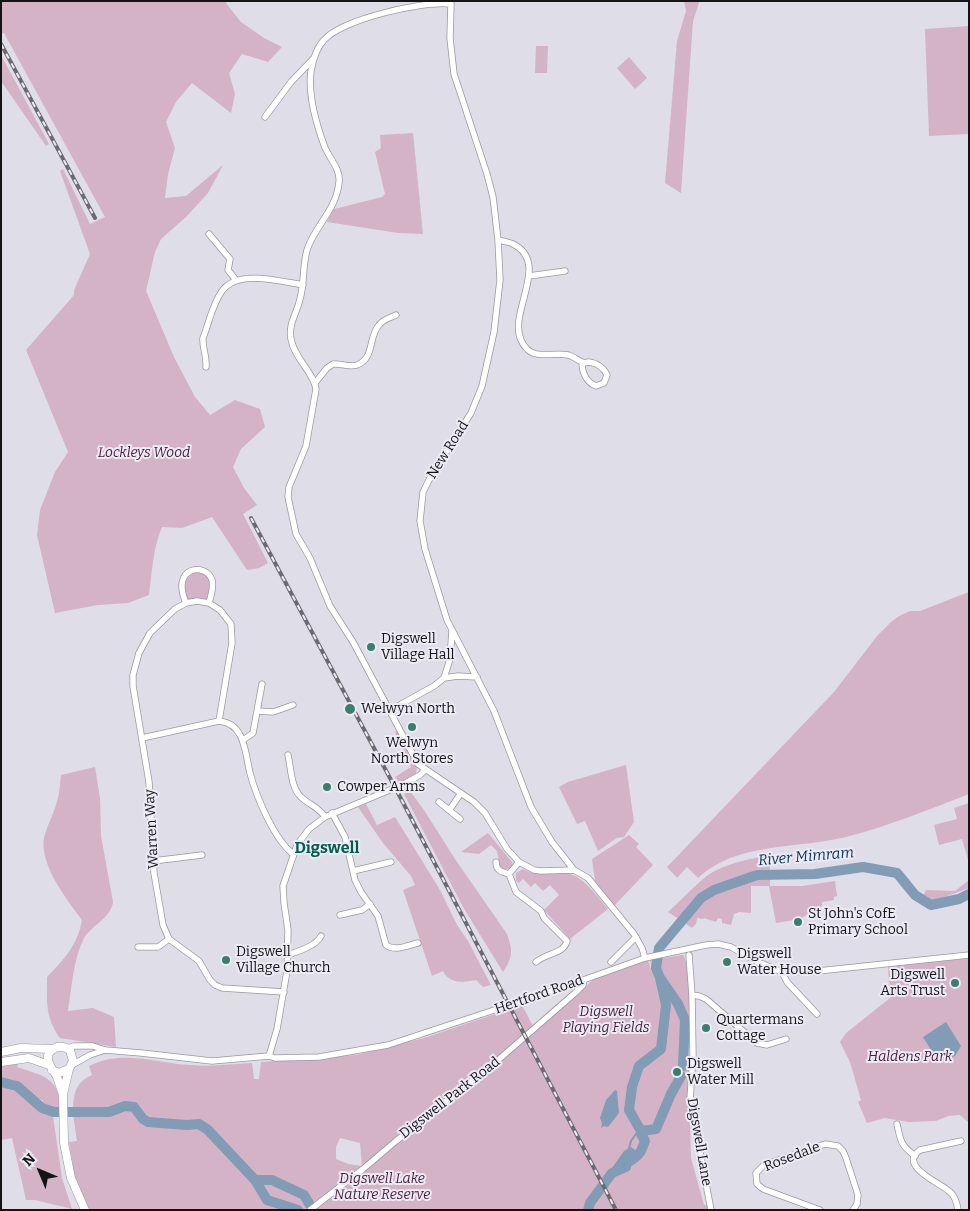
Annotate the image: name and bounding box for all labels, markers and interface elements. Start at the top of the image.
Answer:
street label: New Road [424,418,472,482]
park label: Lockleys Wood [98,445,190,461]
place label: Digswell Village Hall [381,631,455,664]
marker: Digswell Village Hall [365,641,377,653]
place label: Welwyn North [361,701,455,717]
marker: Welwyn North [343,702,357,716]
marker: Welwyn North Stores [406,721,418,733]
place label: Welwyn North Stores [371,735,453,768]
place label: Cowper Arms [337,779,425,795]
marker: Cowper Arms [321,781,333,793]
street label: Warren Way [142,789,162,869]
district label: Digswell [295,839,359,859]
water label: River Mimram [757,844,855,870]
place label: St John's CofE Primary School [808,906,908,939]
marker: St John's CofE Primary School [792,916,804,928]
place label: Digswell Village Church [236,944,330,976]
place label: Digswell Water House [737,946,821,979]
marker: Digswell Village Church [220,954,232,966]
marker: Digswell Water House [721,956,733,968]
place label: Digswell Arts Trust [880,967,945,1000]
street label: Hertford Road [493,972,585,1018]
marker: Digswell Arts Trust [949,977,961,989]
park label: Digswell Playing Fields [563,1004,649,1036]
place label: Quartermans Cottage [716,1012,804,1044]
marker: Quartermans Cottage [700,1022,712,1034]
park label: Haldens Park [868,1049,952,1065]
street label: Digswell Park Road [396,1054,504,1142]
place label: Digswell Water Mill [687,1056,754,1088]
marker: Digswell Water Mill [671,1066,683,1078]
street label: Digswell Lane [683,1097,715,1187]
street label: Rosedale [762,1139,822,1175]
north arrow [15,1146,65,1196]
text: N [19,1150,39,1170]
park label: Digswell Lake Nature Reserve [334,1171,430,1204]

